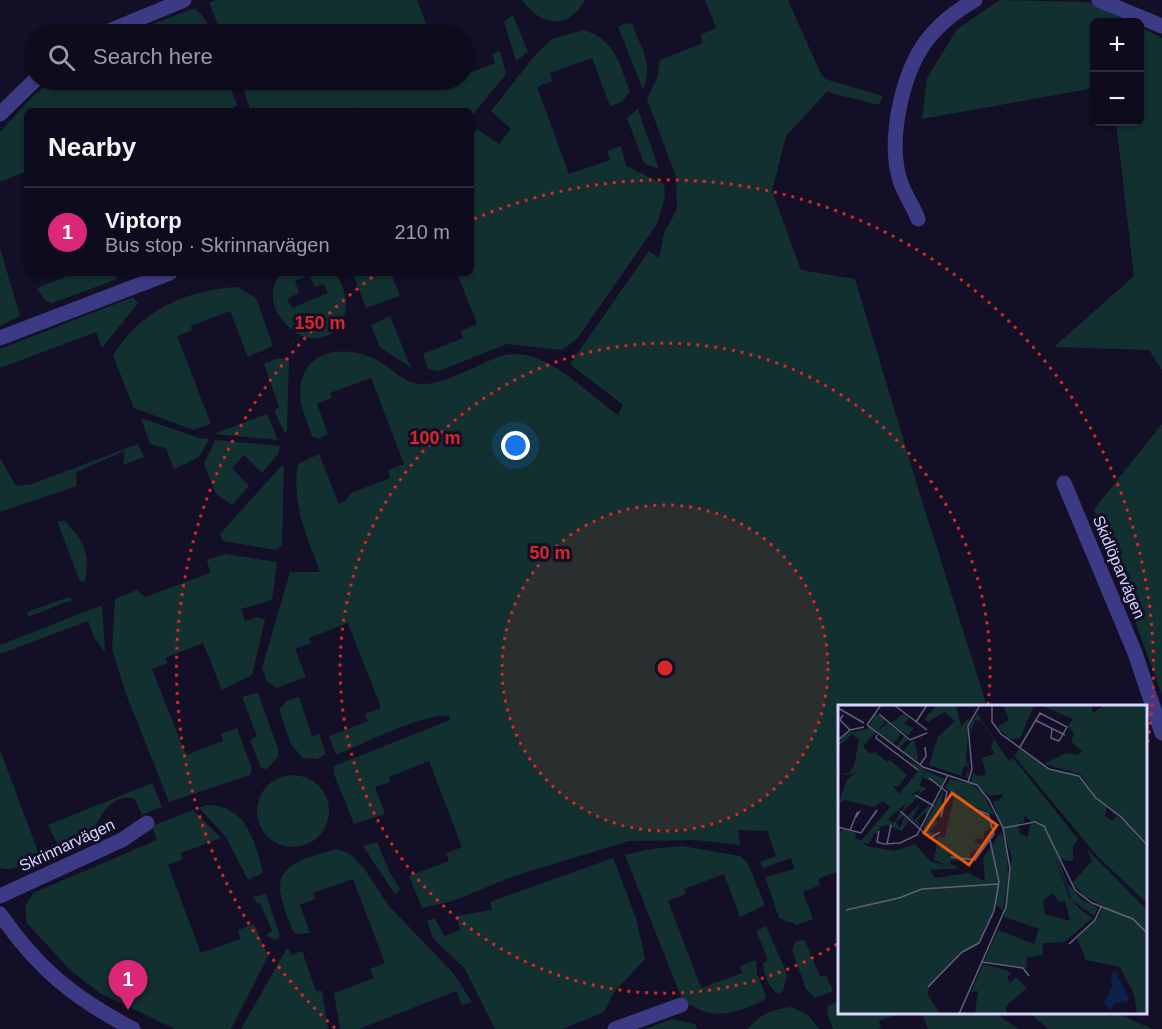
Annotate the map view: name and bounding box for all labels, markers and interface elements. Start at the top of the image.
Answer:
map controls [1090,18,1144,126]
button: + [1090,18,1144,72]
search box [24,24,474,90]
icon: search [45,41,78,74]
text: Search here [93,44,213,69]
button: − [1090,72,1144,126]
text: Nearby [48,132,136,162]
text: Viptorp [105,208,182,233]
text: 1 [62,221,73,243]
text: 210 m [394,221,450,243]
text: Bus stop · Skrinnarvägen [105,234,330,256]
text: 150 m [294,313,346,333]
text: 100 m [409,428,461,448]
your location [501,431,530,460]
street label: Skidlöparvägen [1090,513,1148,621]
text: 50 m [529,543,571,563]
centre of rings [655,658,675,678]
inset map [838,705,1147,1014]
street label: Skrinnarvägen [17,815,117,875]
pin: 1 [108,960,148,1010]

